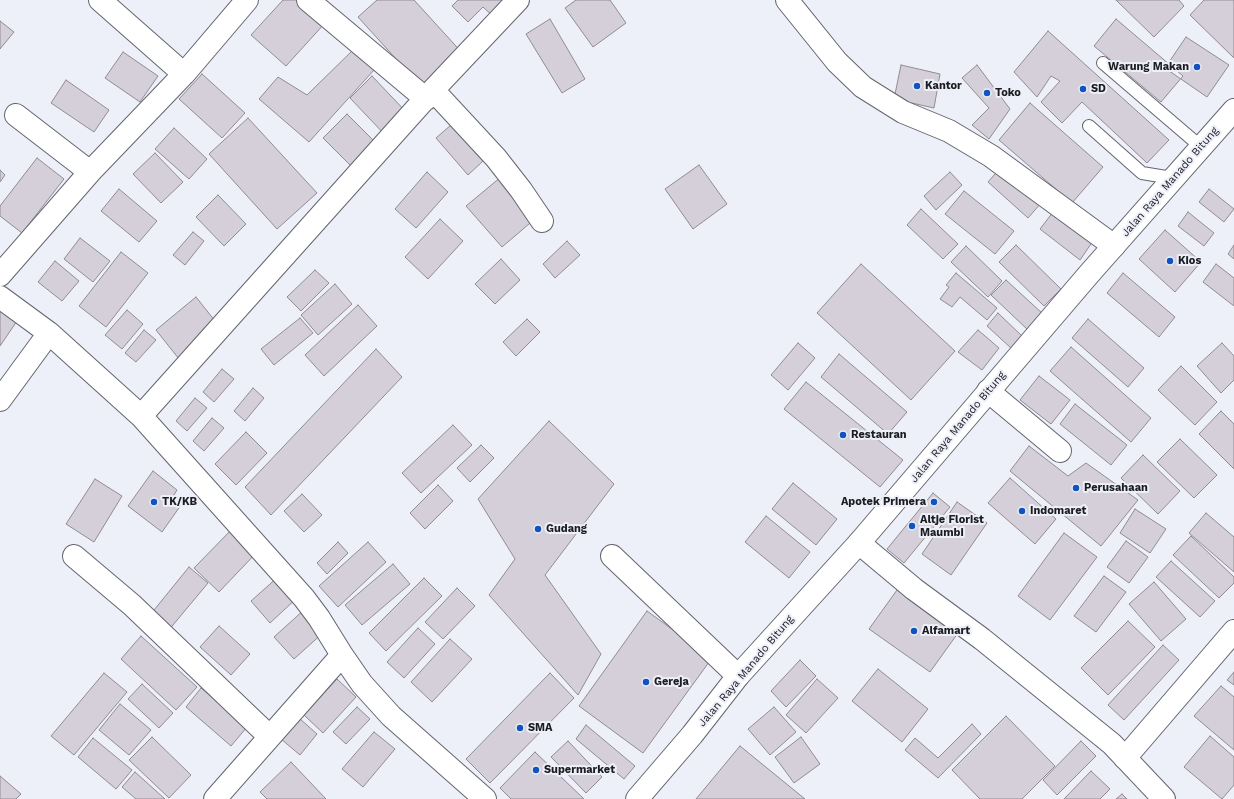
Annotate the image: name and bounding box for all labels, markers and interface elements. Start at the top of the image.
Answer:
place label: Warung Makan [1108,60,1189,74]
marker: Warung Makan [1192,62,1202,72]
place label: Kantor [925,79,962,93]
marker: Kantor [912,81,922,91]
place label: SD [1091,82,1106,96]
marker: SD [1078,84,1088,94]
place label: Toko [995,86,1021,100]
marker: Toko [982,88,992,98]
street label: Jalan Raya Manado Bitung [1119,124,1221,240]
place label: Kios [1178,254,1201,268]
marker: Kios [1165,256,1175,266]
street label: Jalan Raya Manado Bitung [908,369,1008,485]
place label: Restauran [851,428,907,442]
marker: Restauran [838,430,848,440]
place label: Perusahaan [1084,481,1148,495]
marker: Perusahaan [1071,483,1081,493]
place label: TK/KB [162,495,197,509]
place label: Apotek Primera [841,495,926,509]
marker: TK/KB [149,497,159,507]
marker: Apotek Primera [929,497,939,507]
place label: Indomaret [1030,504,1086,518]
marker: Indomaret [1017,506,1027,516]
place label: Altje Florist Maumbi [920,513,984,539]
marker: Altje Florist Maumbi [907,521,917,531]
place label: Gudang [546,522,587,536]
marker: Gudang [533,524,543,534]
street label: Jalan Raya Manado Bitung [696,613,796,729]
place label: Alfamart [922,624,970,638]
marker: Alfamart [909,626,919,636]
place label: Gereja [654,675,689,689]
marker: Gereja [641,677,651,687]
place label: SMA [528,721,553,735]
marker: SMA [515,723,525,733]
place label: Supermarket [544,763,615,777]
marker: Supermarket [531,765,541,775]

